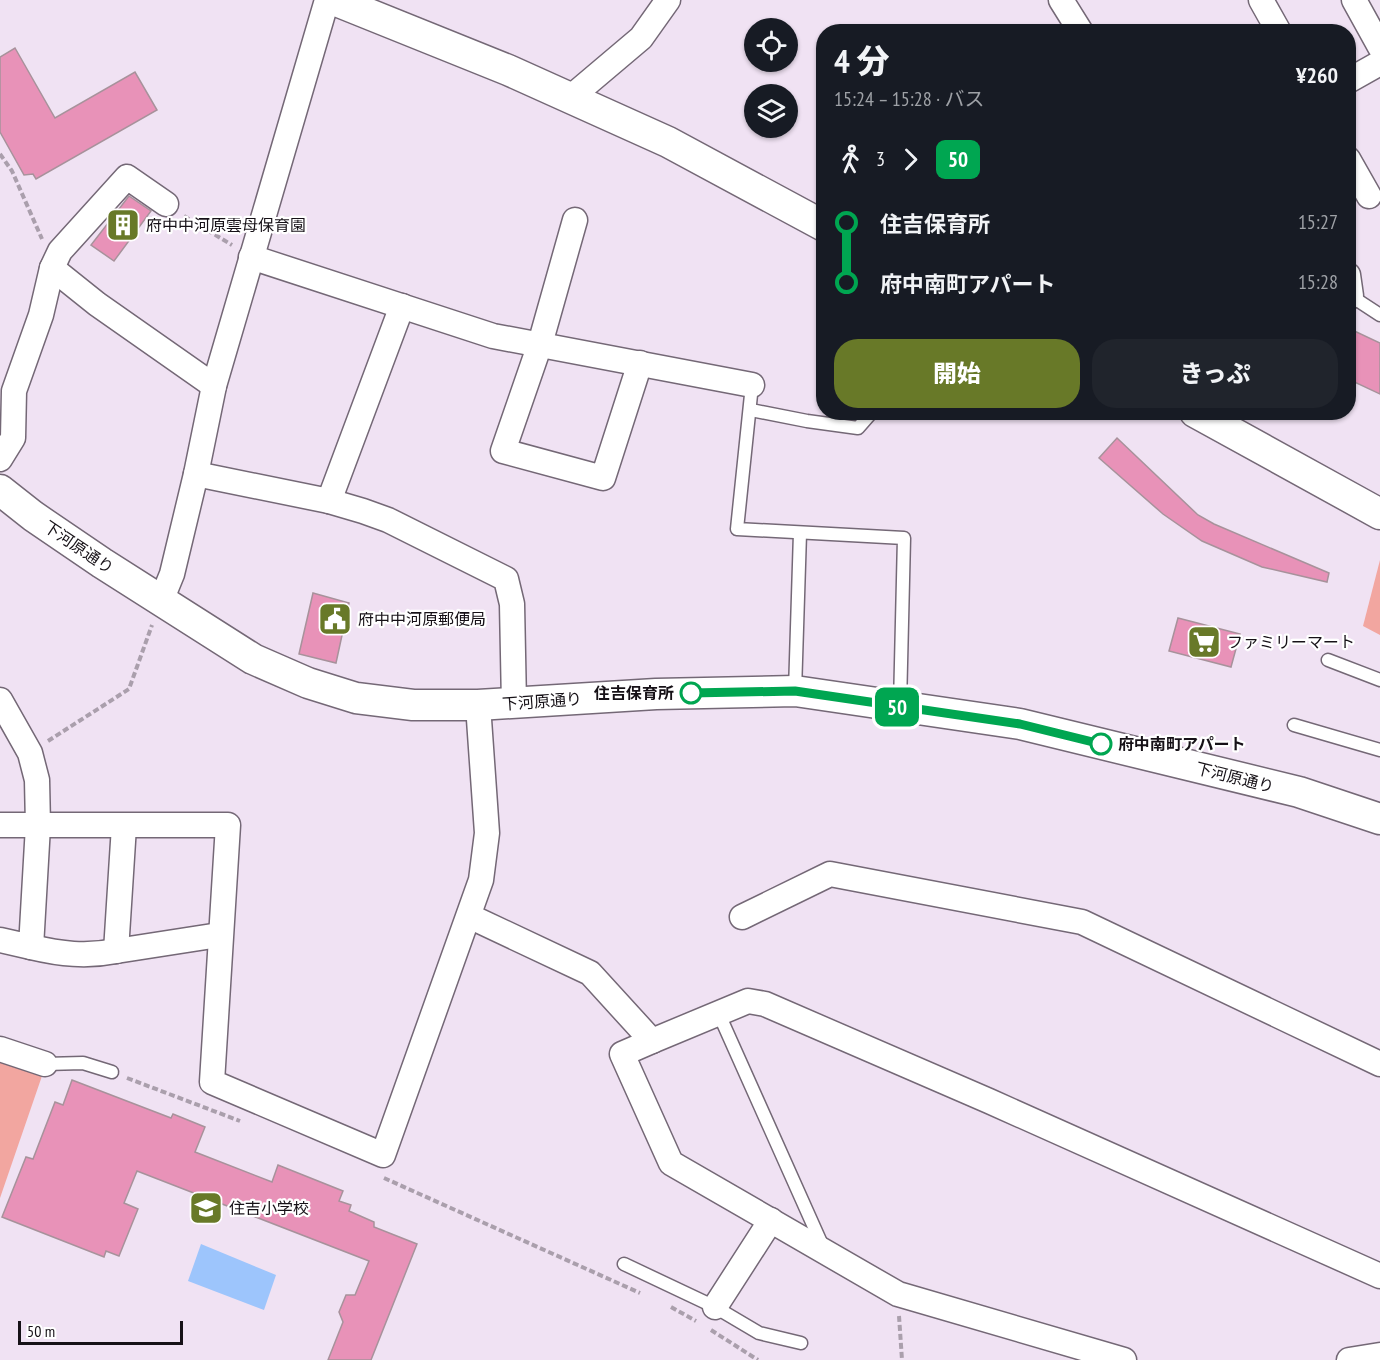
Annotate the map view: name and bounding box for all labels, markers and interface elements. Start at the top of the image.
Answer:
map controls [744,18,798,138]
button: locate [744,18,798,72]
text: 4 分 [834,39,890,82]
text: ¥260 [1296,61,1338,89]
button: layers [744,84,798,138]
text: 15:24 – 15:28 · バス [834,86,985,112]
icon: walk [834,143,867,176]
icon: forward [894,143,927,176]
text: 3 [876,146,885,172]
text: 50 [948,146,968,173]
building icon: 府中中河原雲母保育園 [105,207,141,243]
text: 15:27 [1298,209,1338,235]
text: 住吉保育所 [880,210,990,238]
place label: 府中中河原雲母保育園 [146,215,306,235]
text: 15:28 [1298,269,1338,295]
text: 府中南町アパート [880,270,1056,298]
button: 開始 [834,339,1080,408]
button: きっぷ [1092,339,1338,408]
street label: 下河原通り [40,516,118,578]
public building icon: 府中中河原郵便局 [317,601,353,637]
place label: 府中中河原郵便局 [358,609,486,629]
supermarket icon: ファミリーマート [1186,624,1222,660]
place label: ファミリーマート [1227,632,1355,652]
marker: 住吉保育所 [680,682,702,704]
place label: 住吉保育所 [593,683,674,703]
street label: 下河原通り [501,688,583,714]
line badge: 50 [870,688,924,726]
text: 50 [887,694,907,721]
marker: 府中南町アパート [1090,733,1112,755]
place label: 府中南町アパート [1118,734,1246,754]
street label: 下河原通り [1194,758,1276,796]
school or university icon: 住吉小学校 [188,1190,224,1226]
place label: 住吉小学校 [229,1198,309,1218]
scale bar [18,1318,183,1346]
text: 50 m [27,1321,55,1341]

